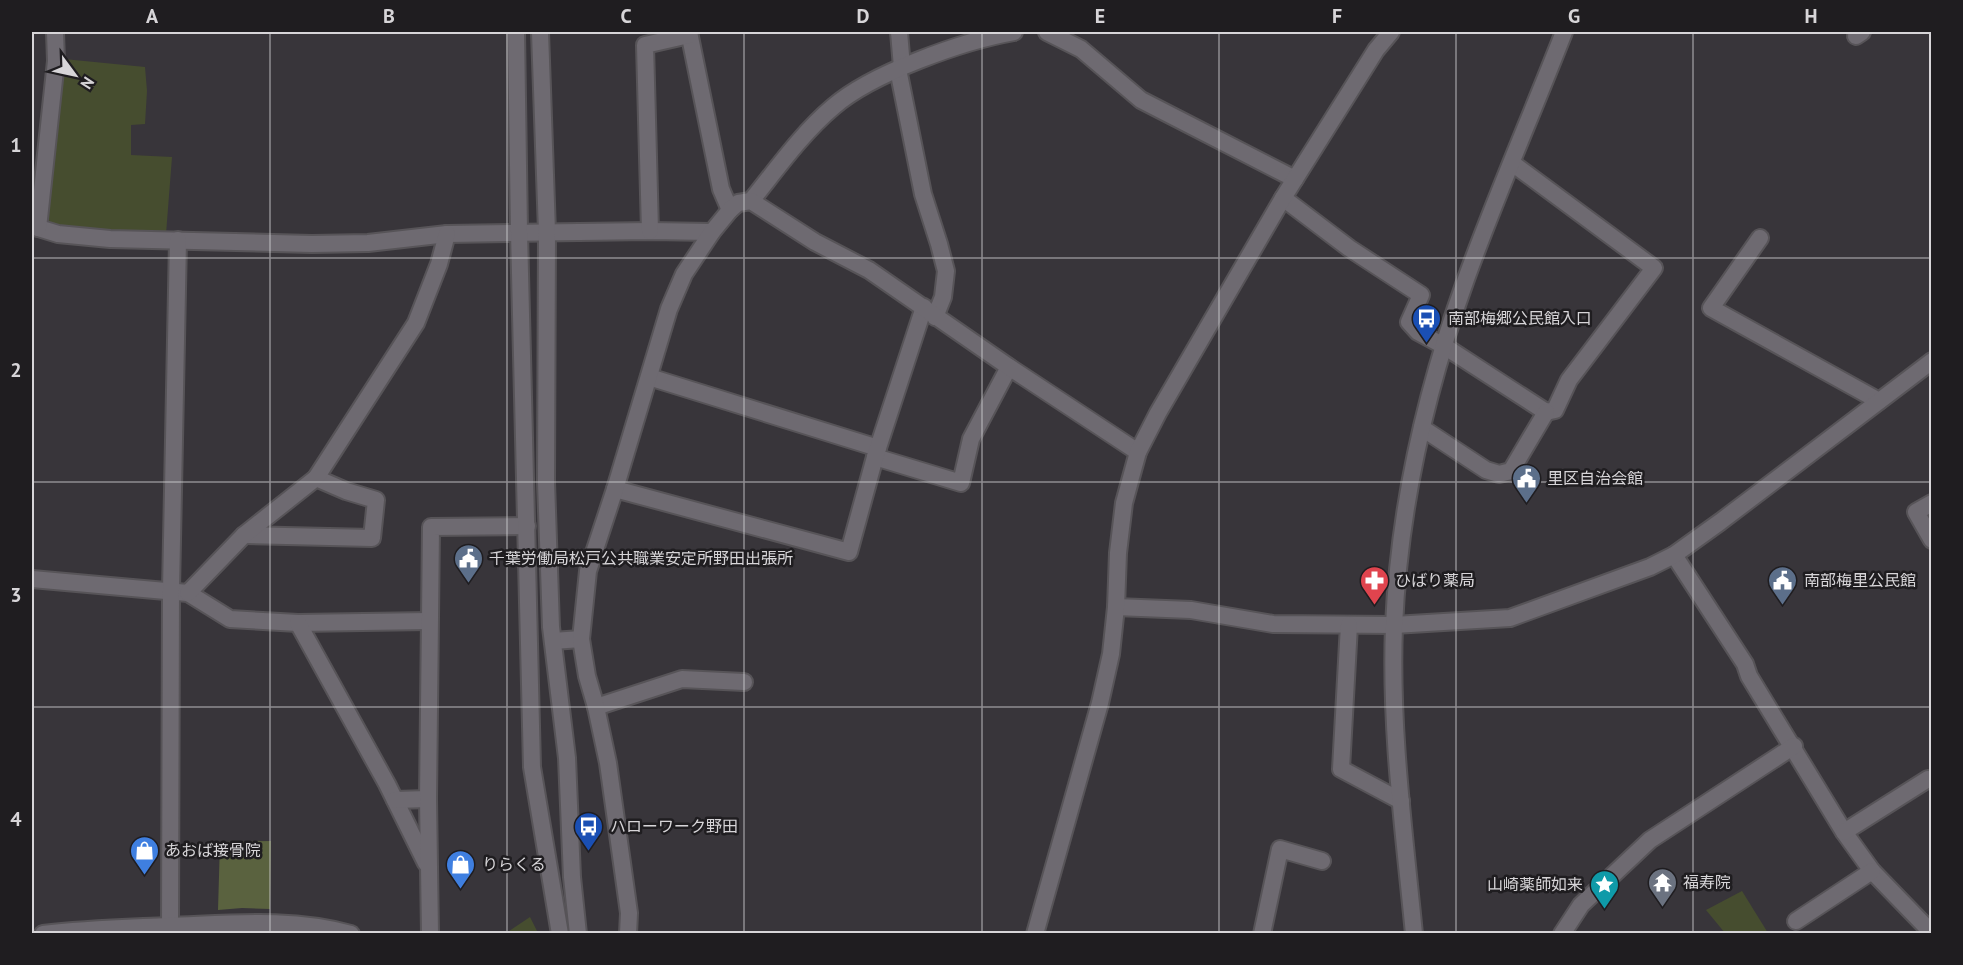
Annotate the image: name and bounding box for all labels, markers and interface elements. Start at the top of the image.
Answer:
text: A [146,3,159,29]
text: B [383,3,395,29]
text: C [620,3,632,29]
text: D [857,3,870,29]
text: E [1095,3,1105,29]
text: F [1332,3,1342,29]
text: G [1568,3,1580,29]
text: H [1804,3,1818,29]
north arrow [45,45,105,105]
text: N [76,73,99,93]
text: 1 [10,132,22,158]
bus stop icon: 南部梅郷公民館入口 [1411,302,1443,344]
place label: 南部梅郷公民館入口 [1448,308,1592,328]
text: 2 [10,357,22,383]
public building icon: 里区自治会館 [1510,462,1542,504]
place label: 里区自治会館 [1547,468,1643,488]
public building icon: 千葉労働局松戸公共職業安定所野田出張所 [452,542,484,584]
place label: 千葉労働局松戸公共職業安定所野田出張所 [489,548,793,568]
pharmacy icon: ひばり薬局 [1358,564,1390,606]
public building icon: 南部梅里公民館 [1767,564,1799,606]
place label: ひばり薬局 [1395,570,1475,590]
place label: 南部梅里公民館 [1804,570,1916,590]
text: 3 [10,582,22,608]
text: 4 [10,806,22,832]
bus stop icon: ハローワーク野田 [573,810,605,852]
place label: ハローワーク野田 [610,816,738,836]
shop icon: あおば接骨院 [128,834,160,876]
place label: あおば接骨院 [165,840,261,860]
shop icon: りらくる [445,848,477,890]
place label: りらくる [482,854,546,874]
temple icon: 福寿院 [1646,866,1678,908]
place icon: 山崎薬師如来 [1588,868,1620,910]
place label: 福寿院 [1683,872,1731,892]
place label: 山崎薬師如来 [1487,874,1583,894]

